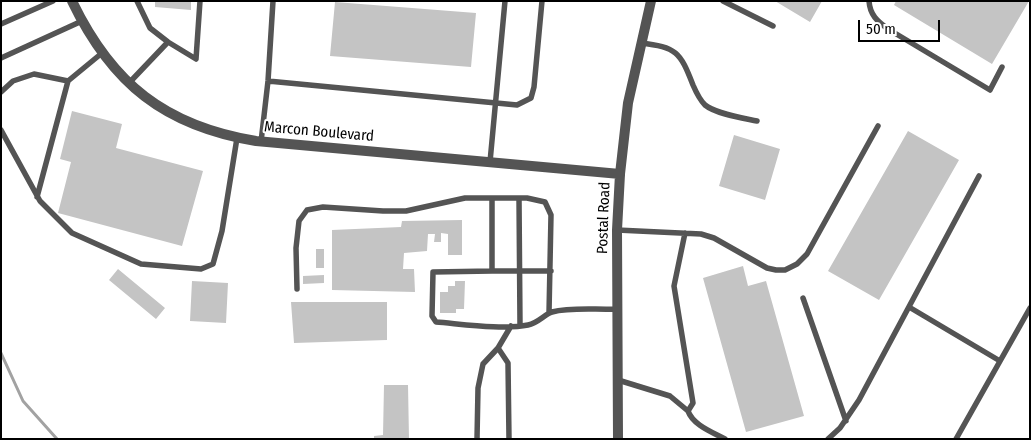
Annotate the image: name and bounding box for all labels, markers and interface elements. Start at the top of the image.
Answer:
scale bar [861,10,944,42]
text: 50 m [866,20,896,38]
street label: Marcon Boulevard [263,118,375,146]
street label: Postal Road [594,182,614,254]

